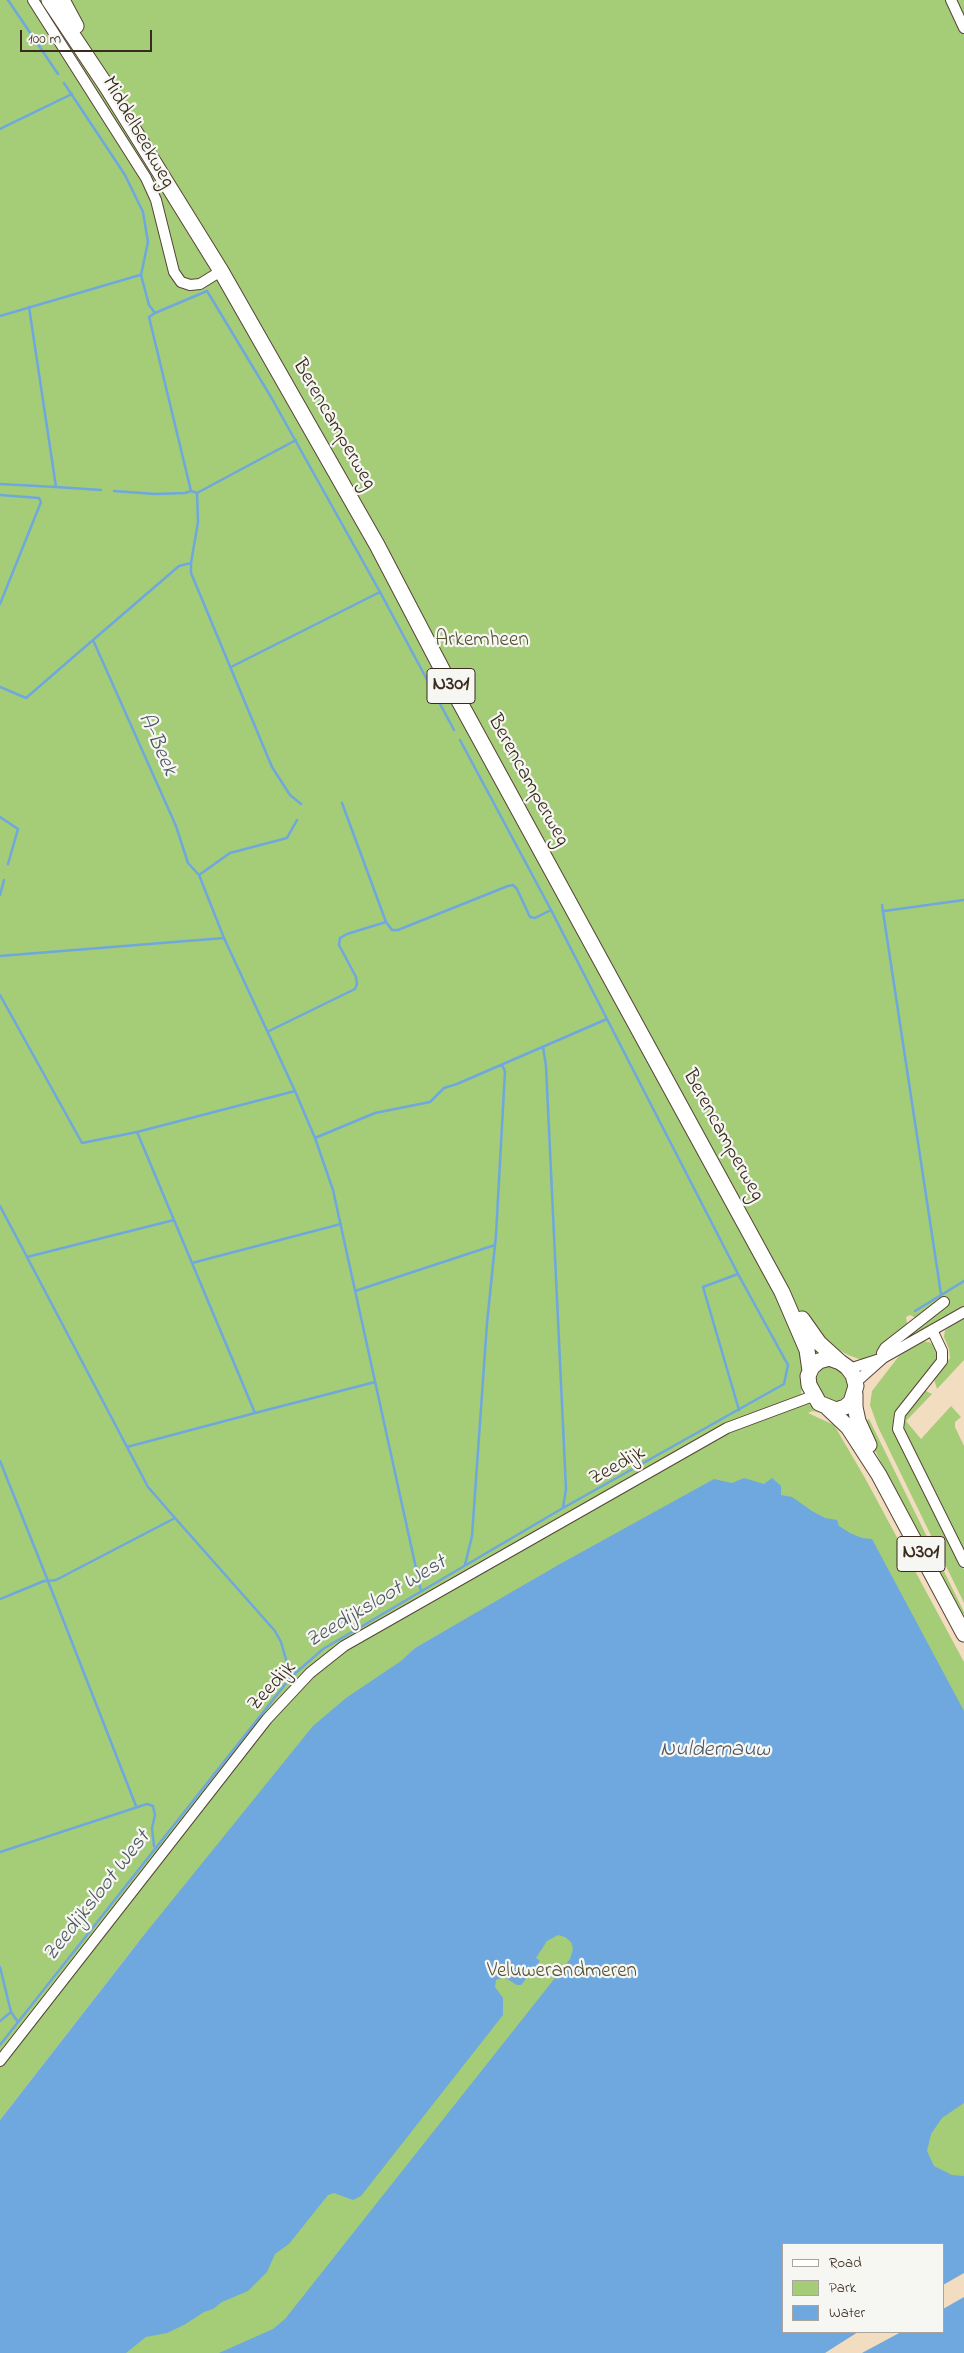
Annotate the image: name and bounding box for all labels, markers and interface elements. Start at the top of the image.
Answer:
scale bar [22,20,155,52]
text: 100 m [28,28,61,50]
street label: Middelbeekweg [95,73,179,193]
street label: Berencamperweg [285,355,381,495]
park label: Arkemheen [435,629,529,655]
road number: N301 [427,668,475,704]
water label: A-Beek [131,710,181,780]
street label: Berencamperweg [480,711,574,851]
street label: Berencamperweg [675,1066,769,1206]
street label: Zeedijk [586,1442,650,1492]
road number: N301 [897,1536,945,1572]
water label: Zeedijksloot West [302,1551,452,1655]
street label: Zeedijk [243,1657,303,1717]
water label: Nuldernauw [660,1738,770,1764]
water label: Zeedijksloot West [39,1826,157,1968]
park label: Veluwerandmeren [487,1960,637,1986]
legend [782,2243,944,2333]
text: Road [829,2252,862,2274]
text: Park [829,2277,856,2299]
text: Water [829,2302,865,2324]

